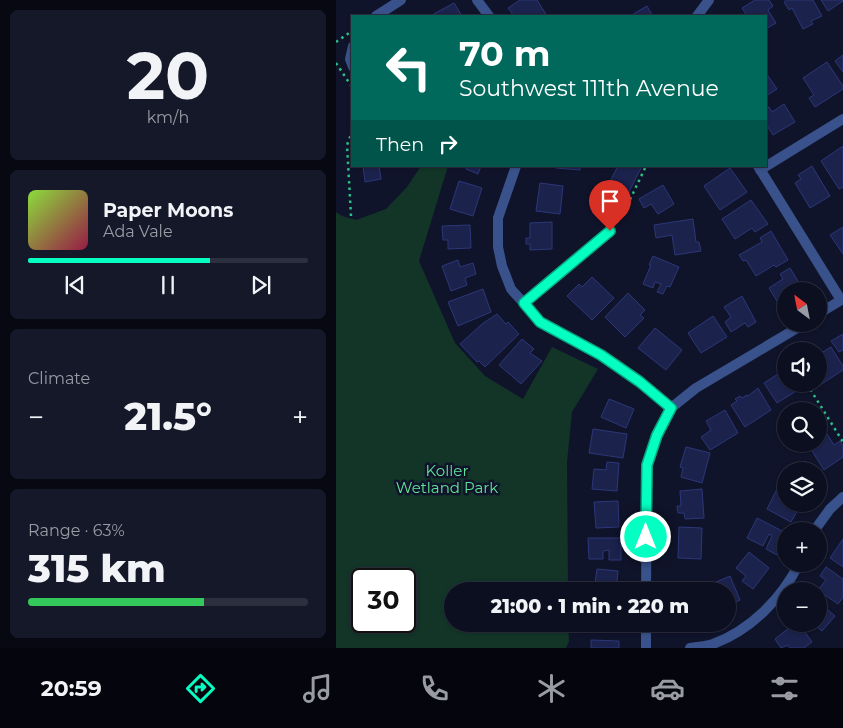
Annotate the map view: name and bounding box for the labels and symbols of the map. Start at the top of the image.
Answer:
pin [589,180,631,231]
north arrow [777,282,827,332]
park label: Koller Wetland Park [396,461,498,497]
position arrow [619,510,671,562]
speed limit sign: 30 [351,568,416,633]

